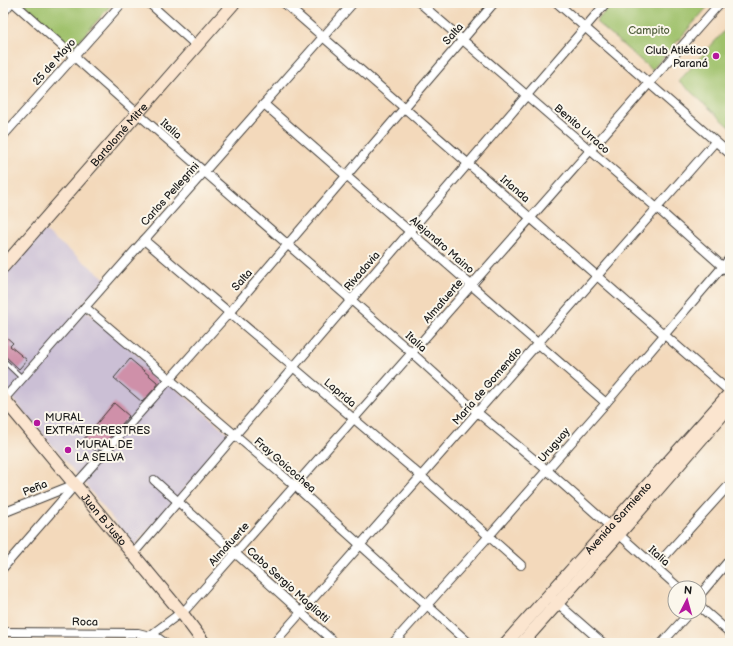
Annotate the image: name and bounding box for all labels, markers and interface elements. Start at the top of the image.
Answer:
street label: Salta [440,20,466,48]
park label: Campito [628,24,670,37]
street label: 25 de Mayo [30,36,78,88]
place label: Club Atlético Paraná [645,44,708,70]
marker: Club Atlético Paraná [711,51,721,61]
street label: Bartolomé Mitre [88,100,151,169]
street label: Benito Urraco [552,101,612,157]
street label: Italia [158,116,184,142]
street label: Carlos Pellegrini [138,160,202,228]
street label: Irlanda [498,173,532,205]
street label: Alejandro Maino [407,214,477,276]
street label: Rivadavia [341,249,383,293]
street label: Salta [229,266,255,294]
street label: Almafuerte [420,276,466,326]
street label: Italia [403,329,429,355]
street label: María de Gomendio [450,344,524,428]
street label: Laprida [321,376,359,410]
place label: MURAL EXTRATERRESTRES [45,411,150,437]
marker: MURAL EXTRATERRESTRES [32,418,42,428]
street label: Uruguay [535,425,573,465]
street label: Fray Goicochea [251,435,319,495]
place label: MURAL DE LA SELVA [76,438,133,464]
marker: MURAL DE LA SELVA [63,445,73,455]
street label: Peña [21,477,49,499]
street label: Avenida Sarmiento [582,479,654,557]
street label: Juan B Justo [79,491,129,548]
street label: Almafuerte [206,519,252,568]
street label: Italia [646,543,672,569]
street label: Cabo Sergio Magliotti [244,544,332,626]
north arrow [667,580,707,620]
text: N [683,584,693,597]
street label: Roca [72,615,98,629]

